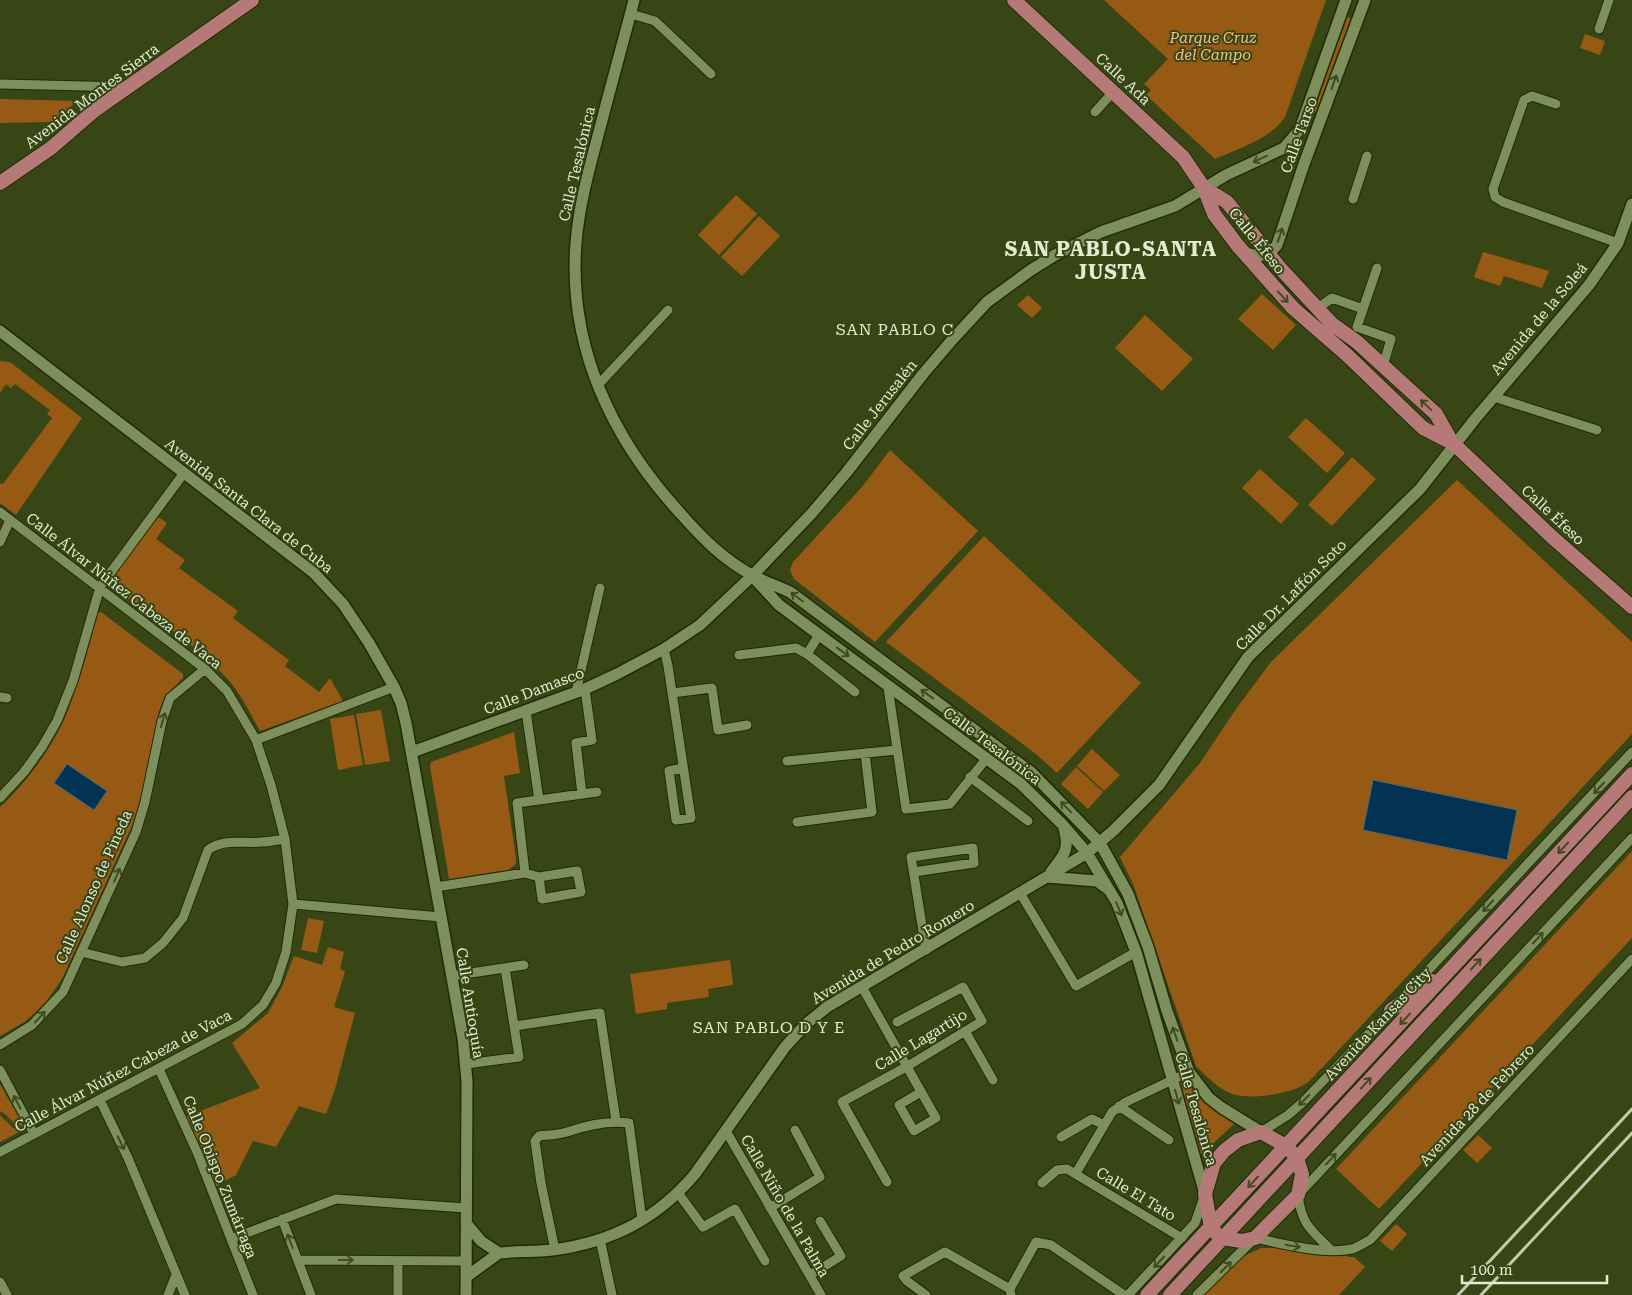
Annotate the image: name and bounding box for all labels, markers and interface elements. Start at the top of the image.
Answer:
park label: Parque Cruz del Campo [1168,29,1257,64]
street label: Avenida Montes Sierra [22,40,162,152]
street label: Calle Ada [1092,49,1154,109]
one-way arrow [1331,74,1340,89]
street label: Calle Tarso [1277,94,1321,176]
street label: Calle Tesalónica [555,105,599,223]
one-way arrow [1253,155,1268,164]
street label: Calle Éfeso [1225,204,1289,278]
one-way arrow [1276,227,1285,243]
district label: SAN PABLO-SANTA JUSTA [1005,237,1217,284]
street label: Avenida de la Soleá [1487,259,1591,379]
one-way arrow [1277,291,1289,303]
district label: SAN PABLO C [836,320,954,339]
street label: Calle Jerusalén [839,356,921,454]
one-way arrow [1419,399,1432,411]
street label: Avenida Santa Clara de Cuba [161,435,337,577]
street label: Calle Éfeso [1518,481,1588,549]
street label: Calle Álvar Núñez Cabeza de Vaca [23,509,225,673]
street label: Calle Dr. Laffón Soto [1232,536,1350,654]
one-way arrow [791,591,804,602]
one-way arrow [836,647,850,657]
street label: Calle Damasco [481,664,587,718]
one-way arrow [921,689,934,700]
street label: Calle Tesalónica [940,703,1044,789]
one-way arrow [158,713,168,729]
one-way arrow [1593,781,1605,794]
one-way arrow [1060,801,1072,814]
street label: Calle Alonso de Pineda [52,807,136,967]
one-way arrow [1557,842,1569,855]
one-way arrow [112,868,122,883]
street label: Avenida de Pedro Romero [808,896,978,1008]
one-way arrow [1482,900,1494,913]
one-way arrow [1114,901,1124,916]
one-way arrow [1532,932,1544,945]
street label: Calle Antioquía [452,946,488,1060]
one-way arrow [1470,958,1482,971]
street label: Avenida Kansas City [1321,964,1435,1084]
street label: Calle Lagartijo [872,1005,970,1075]
street label: Calle Álvar Núñez Cabeza de Vaca [11,1006,235,1136]
one-way arrow [34,1011,46,1023]
one-way arrow [1399,1012,1411,1025]
district label: SAN PABLO D Y E [693,1018,845,1037]
one-way arrow [1170,1027,1179,1042]
street label: Avenida 28 de Febrero [1416,1040,1538,1170]
street label: Calle Tesalónica [1171,1050,1221,1168]
one-way arrow [1360,1077,1372,1090]
one-way arrow [1173,1089,1183,1105]
street label: Calle Obispo Zumárraga [179,1093,261,1261]
one-way arrow [1298,1094,1310,1107]
one-way arrow [12,1095,21,1110]
street label: Calle Niño de la Palma [737,1131,833,1281]
one-way arrow [117,1136,127,1151]
one-way arrow [1325,1153,1337,1166]
street label: Calle El Tato [1093,1163,1179,1225]
one-way arrow [1247,1176,1259,1188]
one-way arrow [285,1233,294,1249]
one-way arrow [1284,1241,1300,1251]
scale bar [1462,1252,1607,1284]
one-way arrow [338,1255,354,1265]
one-way arrow [1153,1256,1165,1268]
one-way arrow [1219,1261,1232,1273]
text: 100 m [1470,1261,1513,1279]

